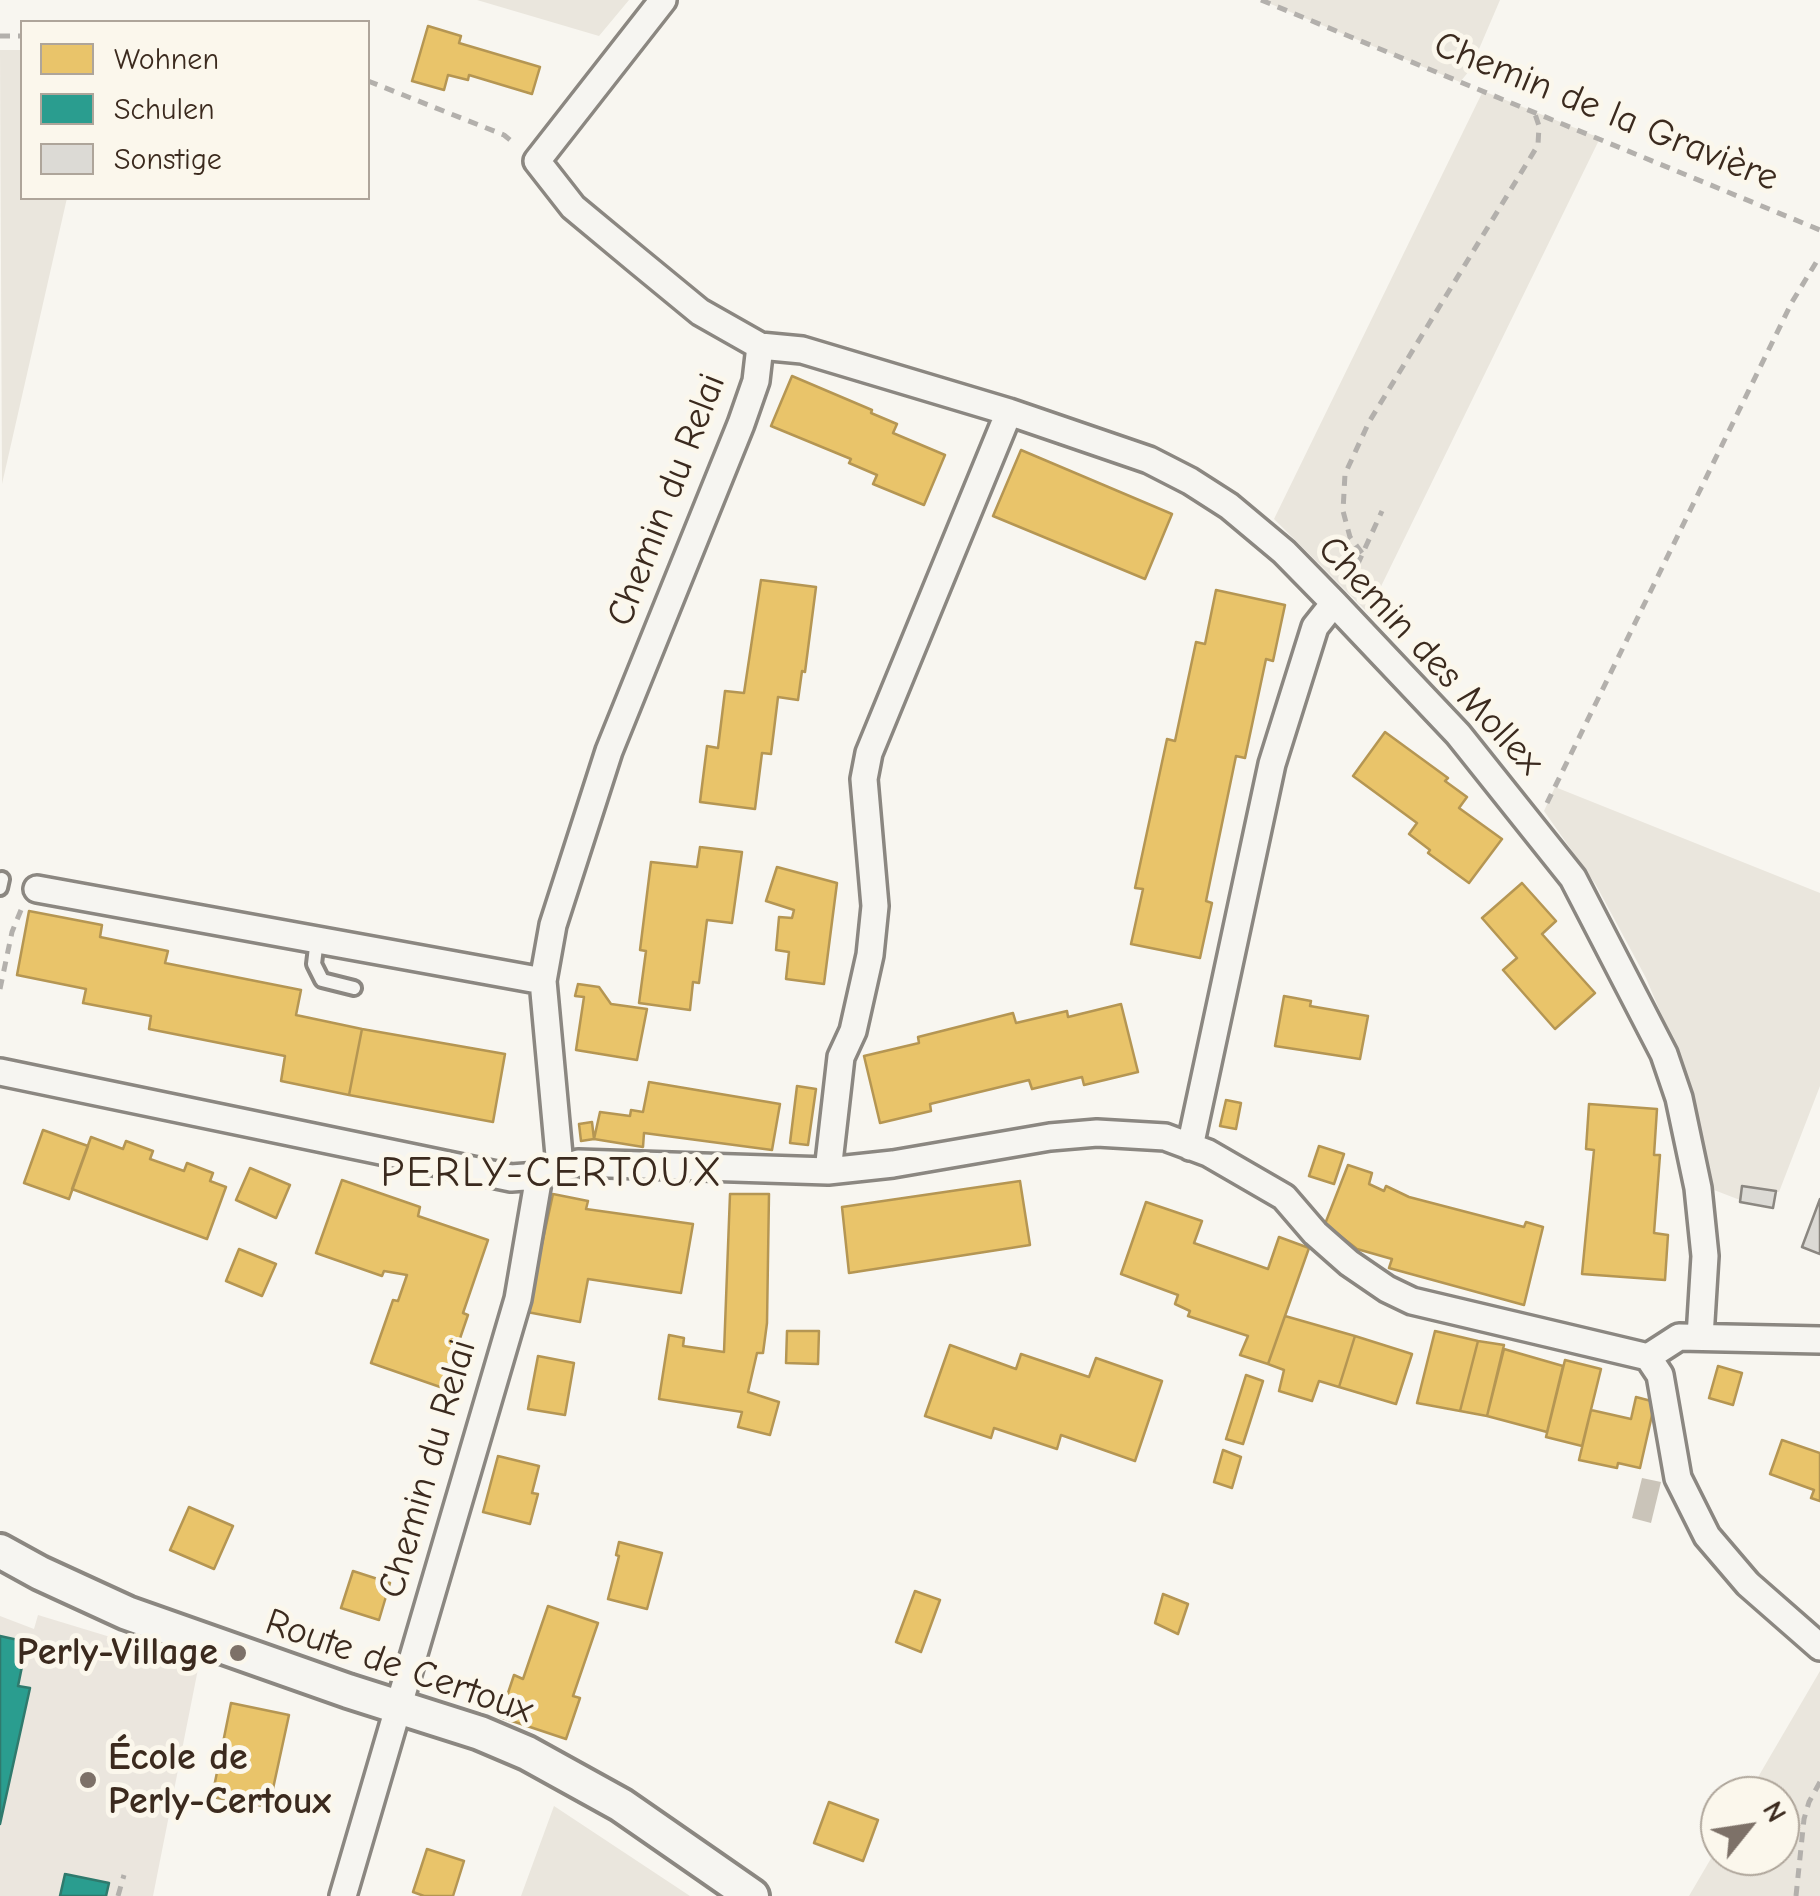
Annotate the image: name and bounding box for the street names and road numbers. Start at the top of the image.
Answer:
street label: Chemin de la Gravière [1427,22,1785,202]
street label: Chemin du Relai [598,367,736,633]
street label: Chemin des Mollex [1308,527,1552,785]
street label: Chemin du Relai [369,1335,487,1603]
street label: Route de Certoux [259,1600,539,1734]

